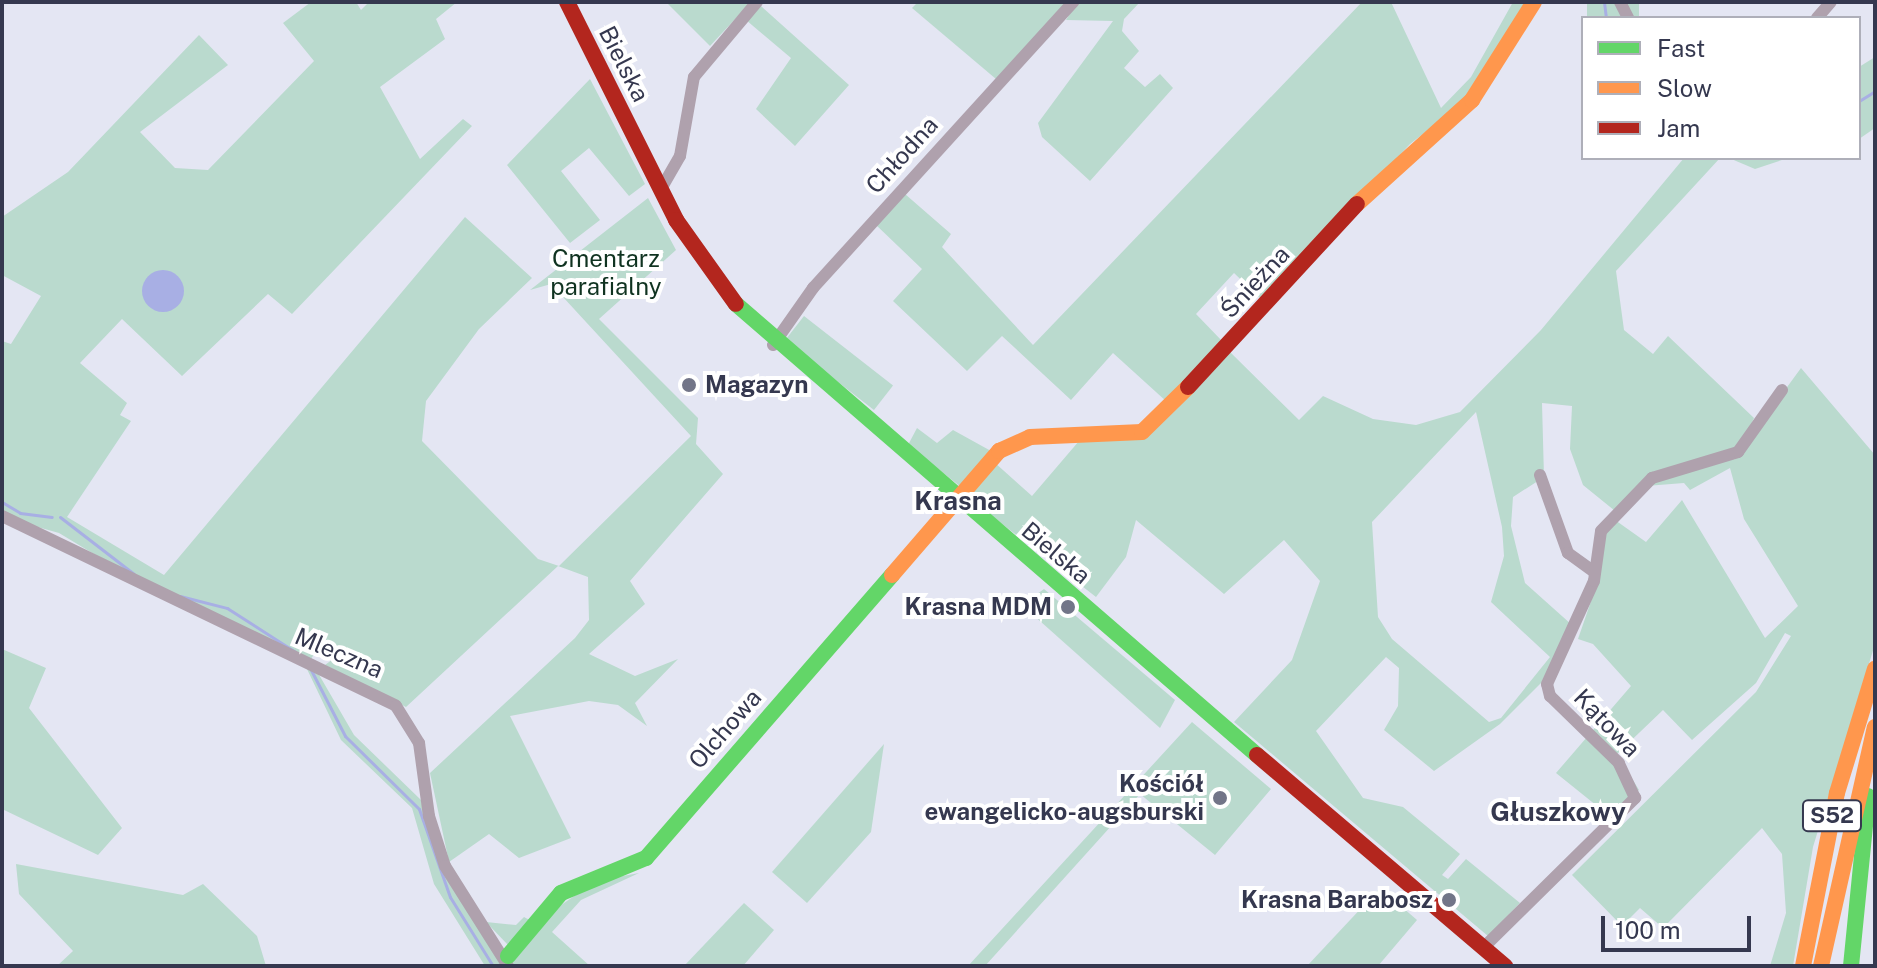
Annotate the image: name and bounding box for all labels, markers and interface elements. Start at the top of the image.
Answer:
legend [1581,16,1861,160]
street label: Bielska [593,21,655,107]
text: Fast [1657,34,1705,62]
text: Slow [1657,74,1712,102]
street label: Chłodna [860,111,944,199]
text: Jam [1657,114,1700,142]
street label: Śnieżna [1215,240,1295,324]
park label: Cmentarz parafialny [550,245,662,301]
place label: Magazyn [705,371,809,399]
marker: Magazyn [680,376,698,394]
district label: Krasna [914,485,1002,517]
street label: Bielska [1016,516,1096,590]
place label: Krasna MDM [905,593,1052,621]
marker: Krasna MDM [1059,598,1077,616]
street label: Mleczna [291,622,387,684]
street label: Olchowa [683,683,767,775]
street label: Kątowa [1568,683,1646,763]
place label: Kościół ewangelicko-augsburski [925,770,1204,826]
marker: Kościół ewangelicko-augsburski [1211,789,1229,807]
district label: Głuszkowy [1490,796,1626,828]
road number: S52 [1800,798,1864,834]
place label: Krasna Barabosz [1241,886,1433,914]
marker: Krasna Barabosz [1440,891,1458,909]
scale bar [1605,900,1755,950]
text: 100 m [1615,916,1681,944]

